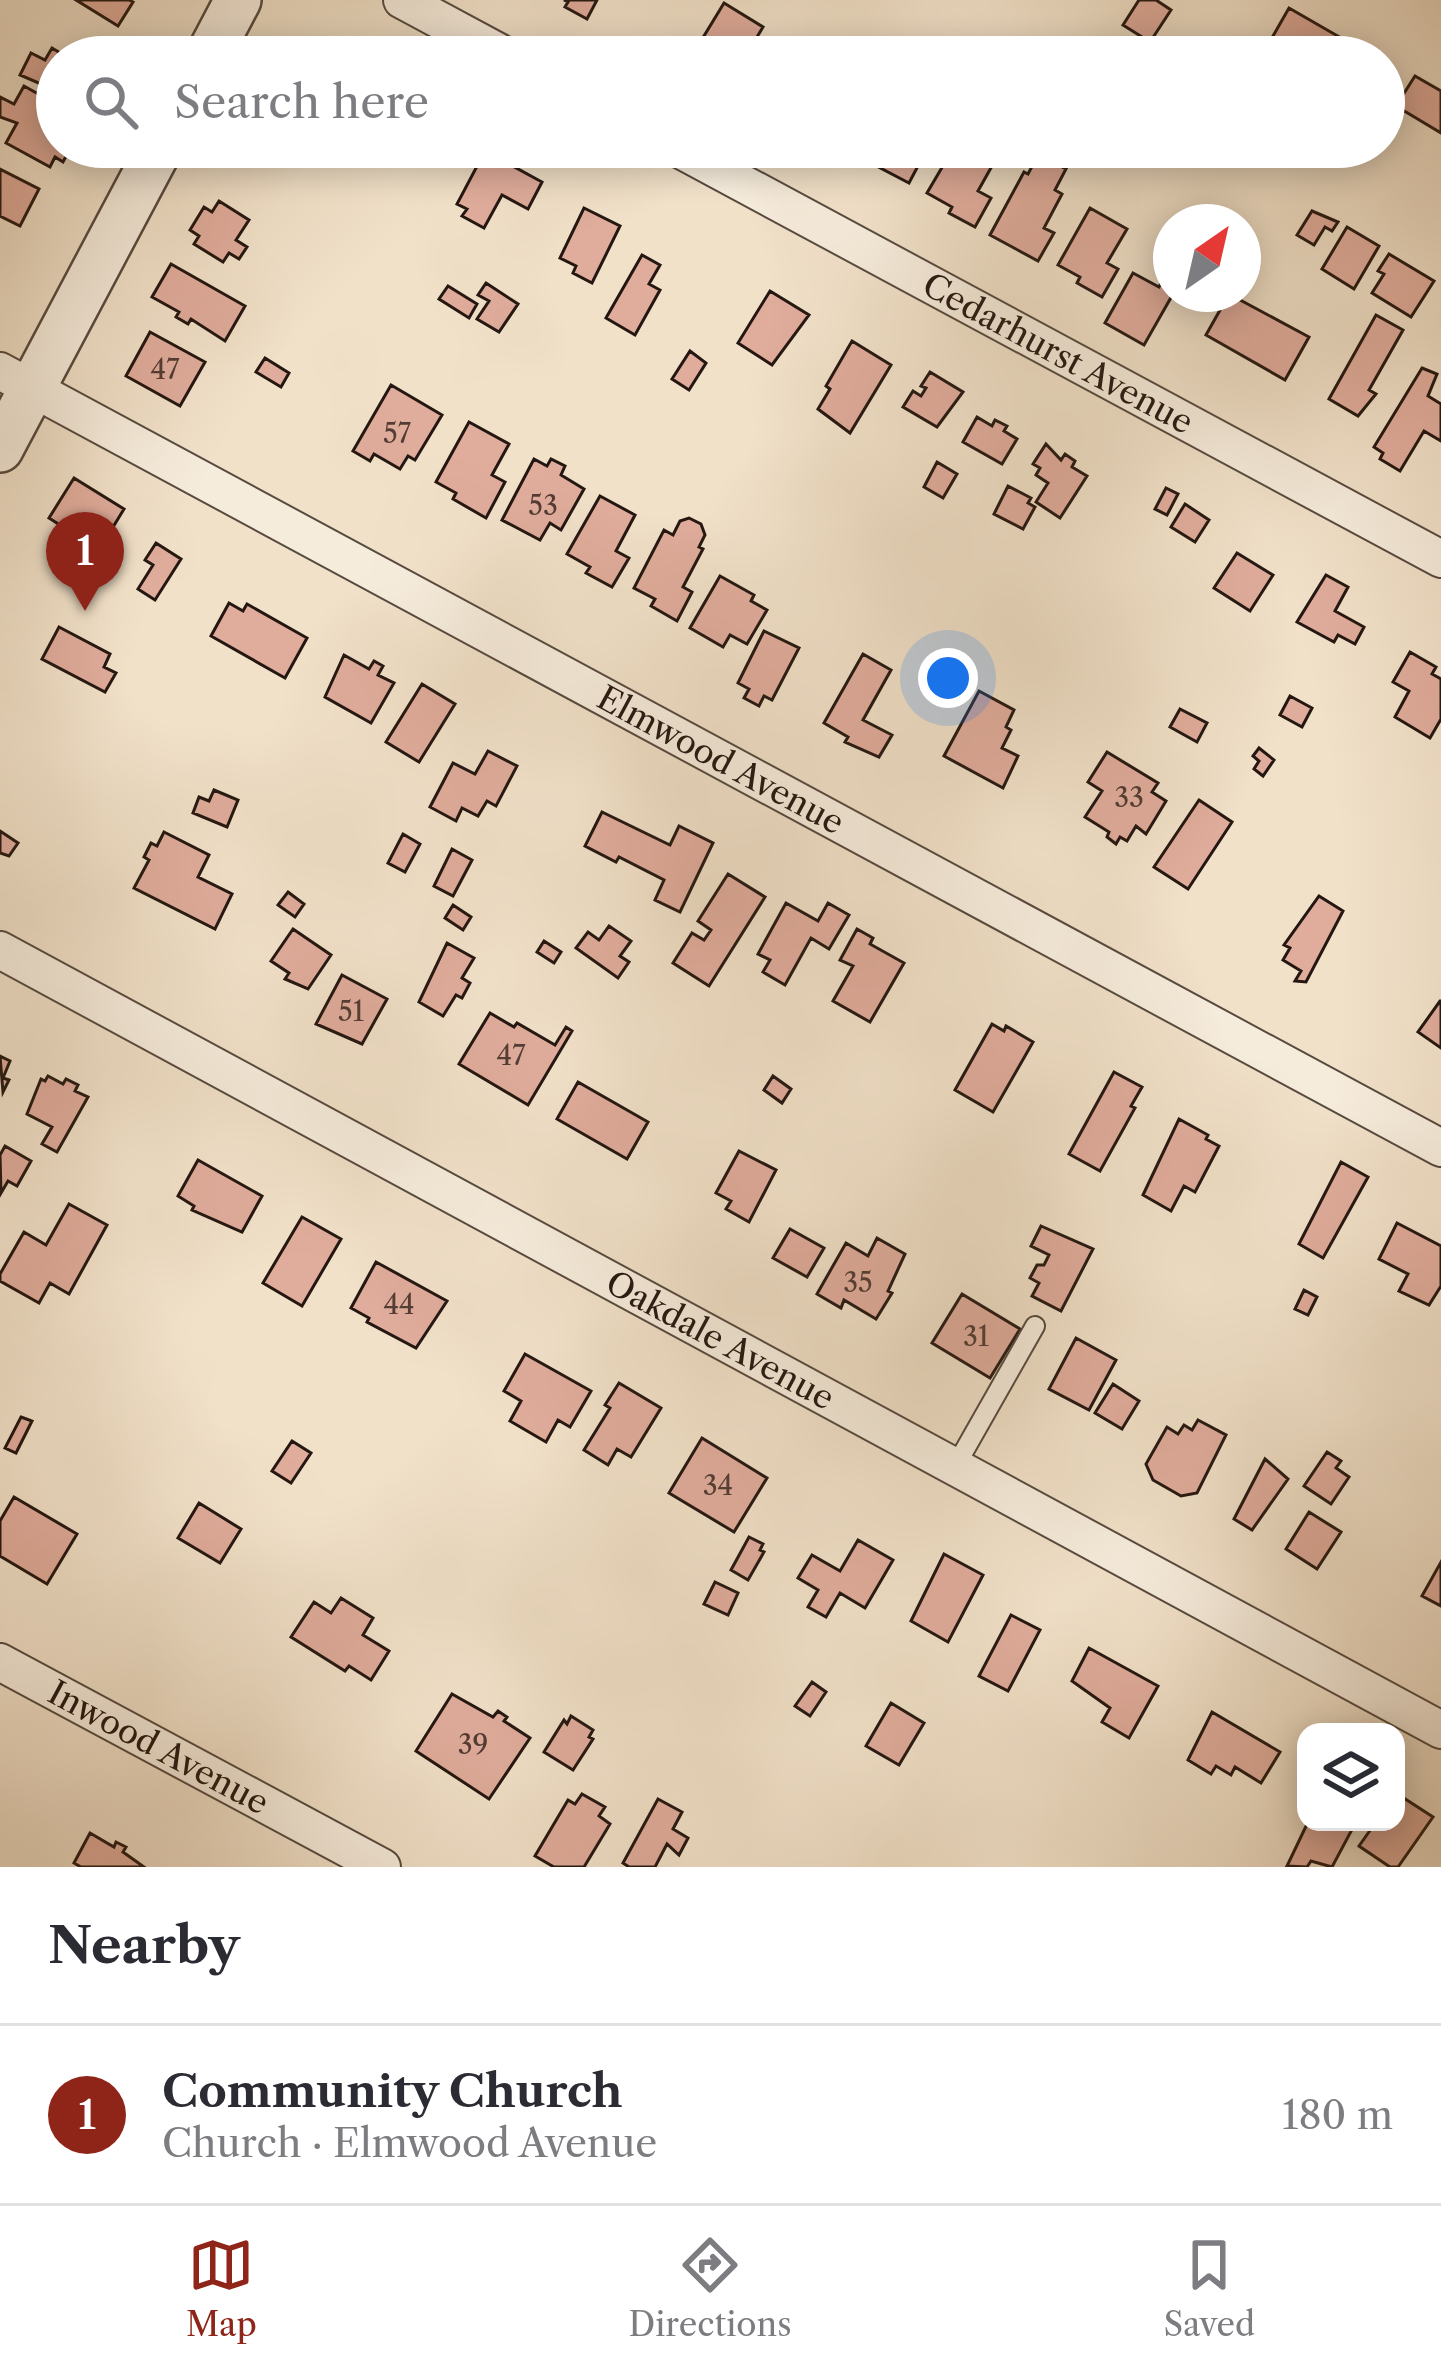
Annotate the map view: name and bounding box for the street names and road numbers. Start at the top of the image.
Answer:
street label: Cedarhurst Avenue [916,264,1200,442]
street label: Elmwood Avenue [590,677,851,843]
street label: Oakdale Avenue [599,1262,841,1418]
street label: Inwood Avenue [41,1671,276,1823]

